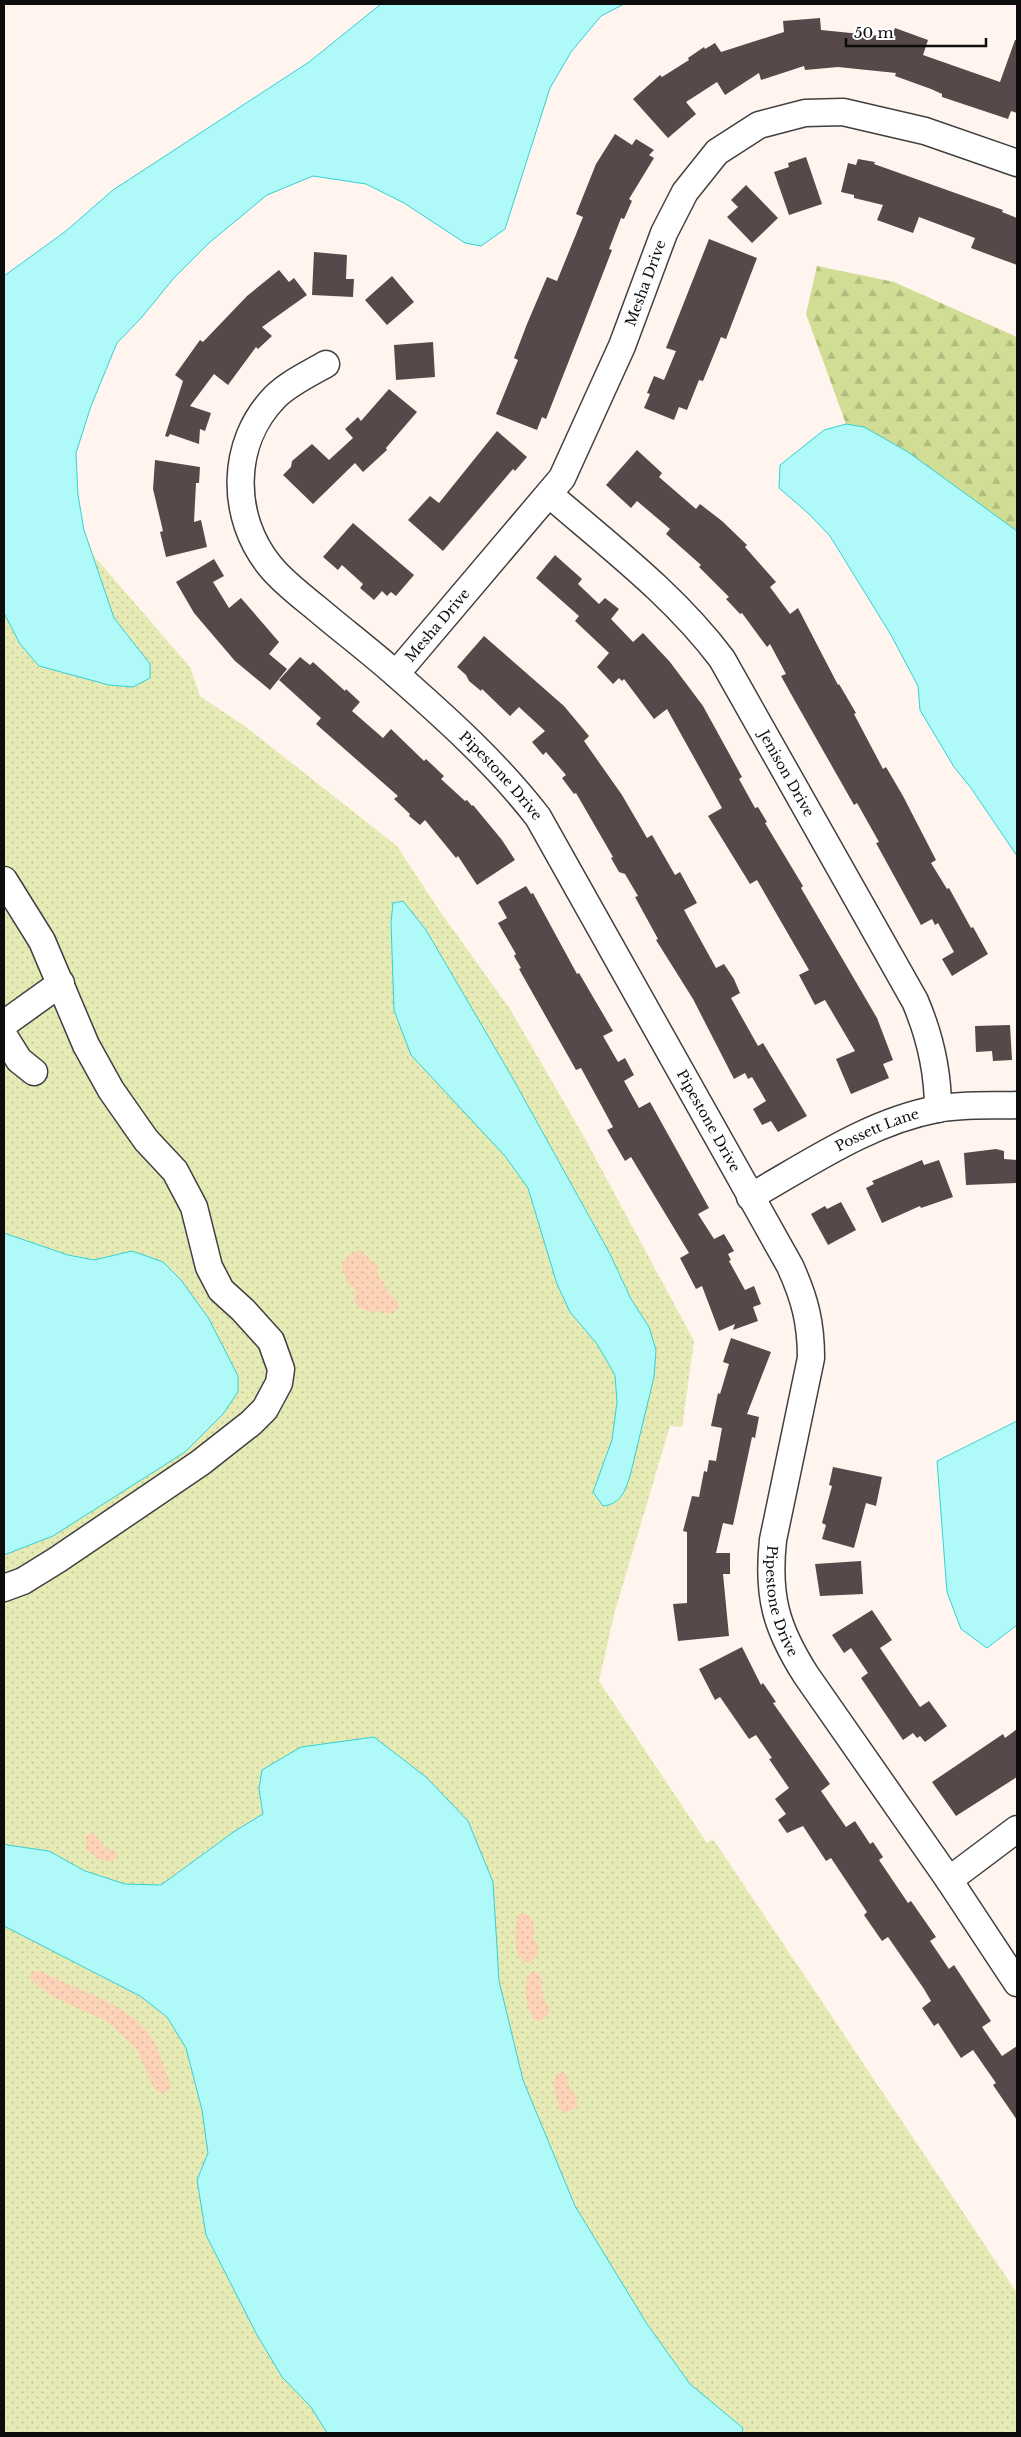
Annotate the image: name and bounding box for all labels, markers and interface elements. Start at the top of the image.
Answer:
scale bar [846,15,986,47]
text: 50 m [854,23,894,42]
street label: Mesha Drive [621,237,670,329]
street label: Mesha Drive [401,585,474,666]
street label: Jenison Drive [754,725,818,820]
street label: Pipestone Drive [456,727,546,824]
street label: Pipestone Drive [673,1066,744,1175]
street label: Possett Lane [832,1105,921,1155]
street label: Pipestone Drive [762,1545,802,1660]

